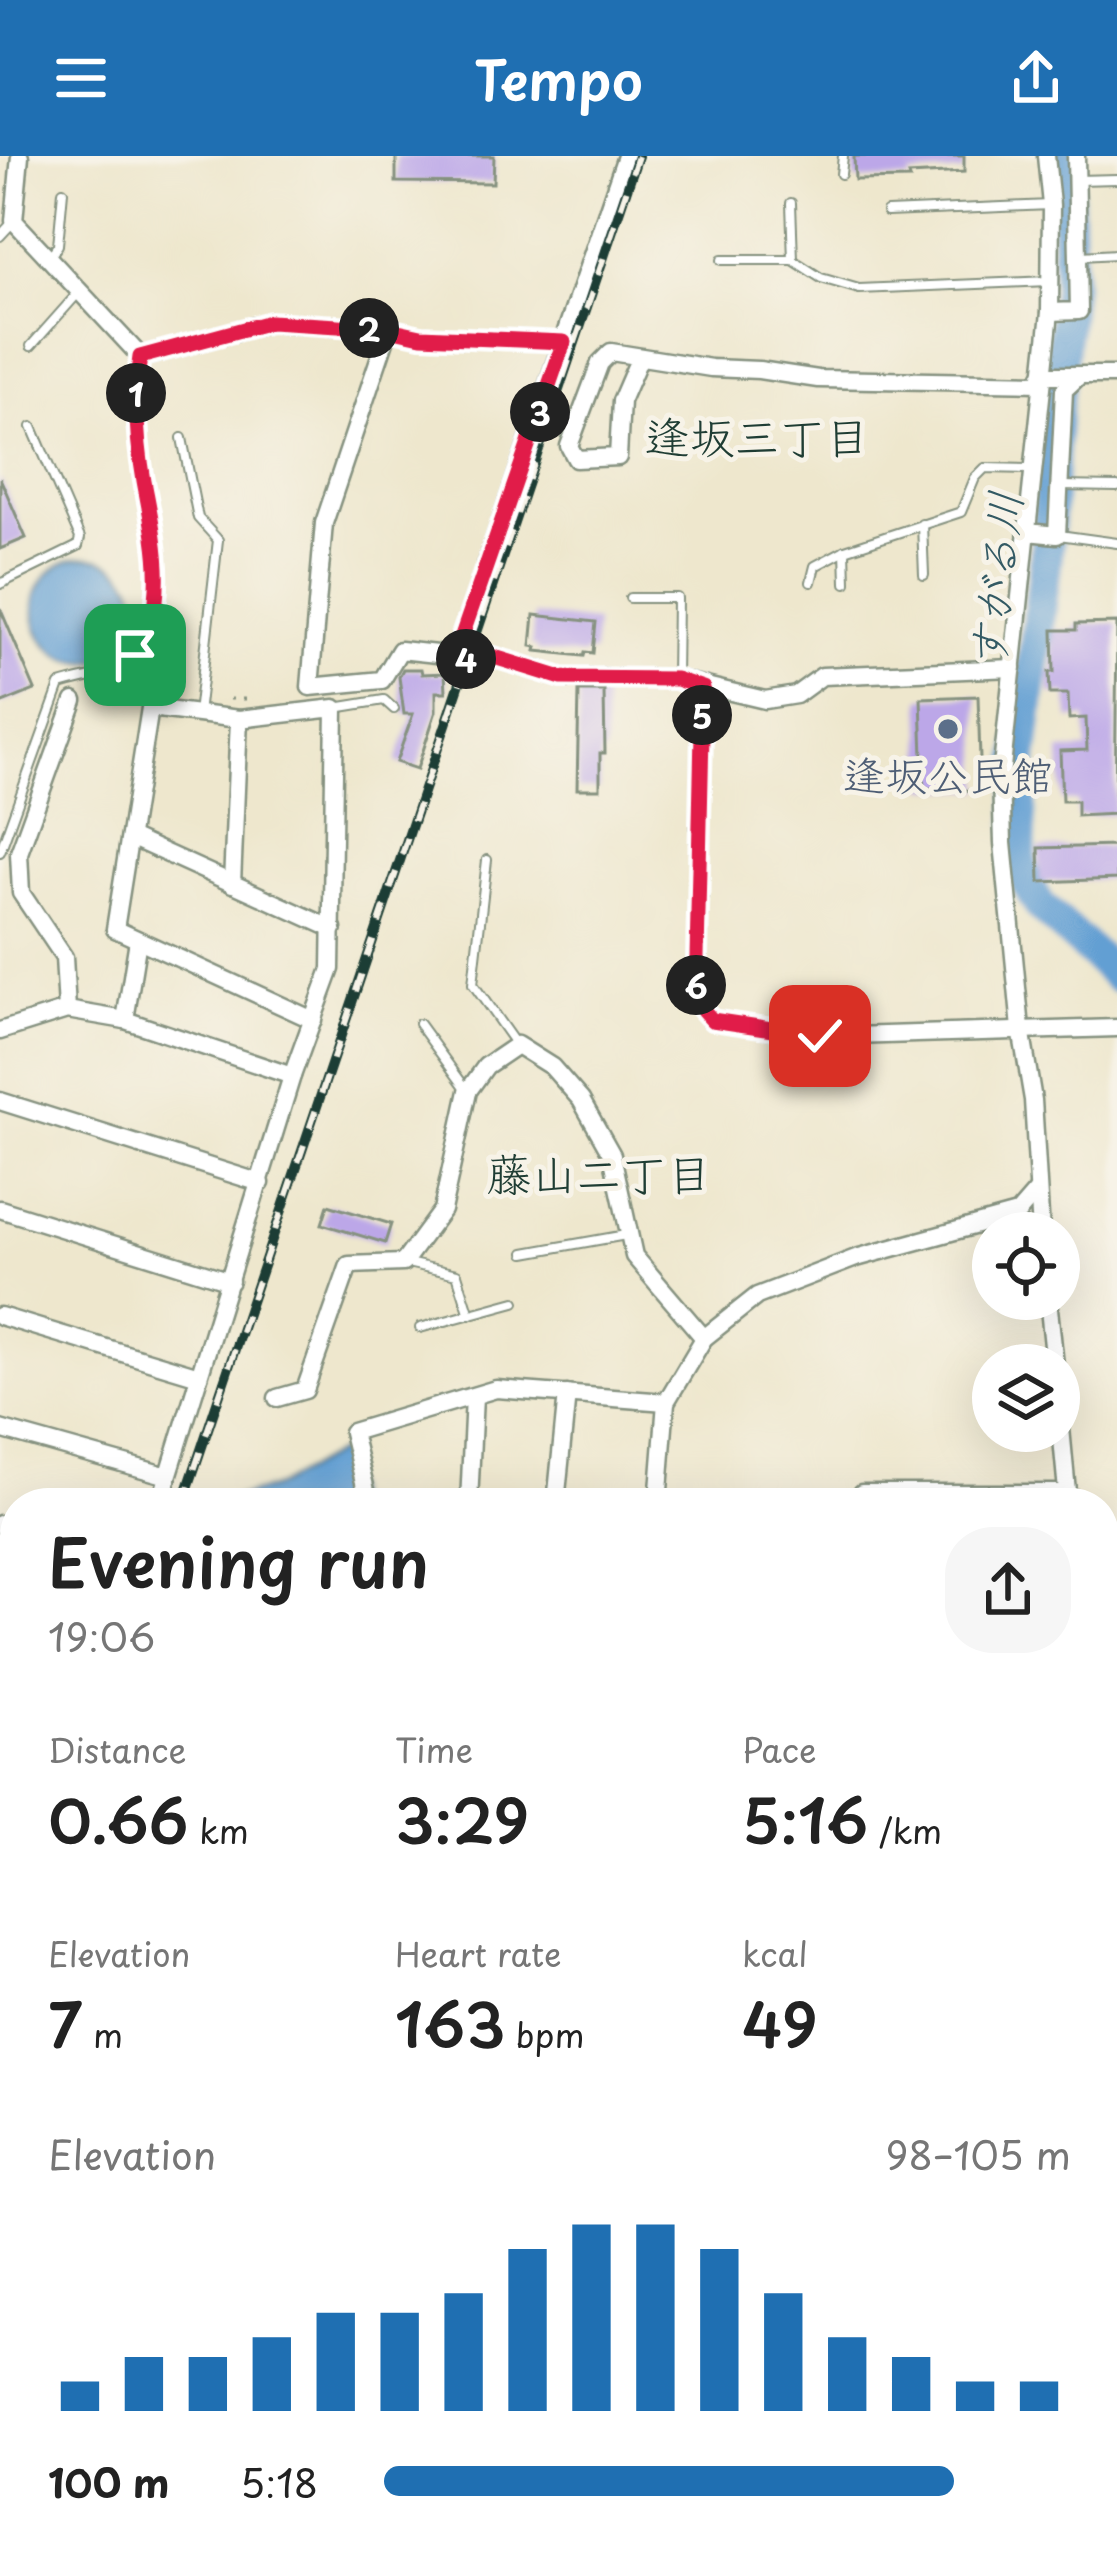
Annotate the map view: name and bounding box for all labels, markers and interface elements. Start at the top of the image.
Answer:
text: Tempo [474,38,643,119]
icon: menu [48,45,114,111]
icon: share [1003,45,1069,111]
pin: 2 [339,298,399,358]
text: 2 [357,303,381,353]
pin: 1 [106,363,166,423]
text: 1 [128,368,144,418]
pin: 3 [510,382,570,442]
text: 3 [529,387,551,437]
district label: 逢坂三丁目 [644,401,870,469]
water label: すがる川 [951,487,1037,673]
pin [84,604,186,706]
icon: arrive [102,622,168,688]
pin: 4 [436,629,496,689]
text: 4 [455,634,477,684]
pin: 5 [672,685,732,745]
text: 5 [691,690,713,740]
marker: 逢坂公民館 [935,716,961,742]
place label: 逢坂公民館 [843,742,1053,805]
pin: 6 [666,955,726,1015]
text: 6 [684,960,708,1010]
pin [769,985,871,1087]
icon: check [787,1003,853,1069]
district label: 藤山二丁目 [486,1138,712,1206]
map controls [972,1212,1080,1452]
button: locate [972,1212,1080,1320]
button: layers [972,1344,1080,1452]
text: Evening run [48,1511,429,1610]
button: share [945,1527,1071,1653]
text: 19:06 [48,1606,155,1665]
text: Distance [48,1724,186,1774]
text: Time [395,1724,473,1774]
text: Pace [742,1724,816,1774]
text: 0.66 [48,1774,188,1864]
text: 3:29 [395,1774,529,1864]
text: 5:16 [742,1774,868,1864]
text: km [188,1805,249,1855]
text: /km [868,1805,942,1855]
text: Elevation [48,1928,190,1978]
text: Heart rate [395,1928,562,1978]
text: kcal [742,1928,808,1978]
text: 7 [48,1978,82,2068]
text: 163 [395,1978,505,2068]
text: 49 [742,1978,817,2068]
text: m [82,2009,123,2059]
text: bpm [505,2009,584,2059]
text: Elevation [48,2124,216,2183]
text: 98–105 m [886,2124,1071,2183]
text: 100 m [48,2452,170,2511]
text: 5:18 [240,2452,318,2511]

